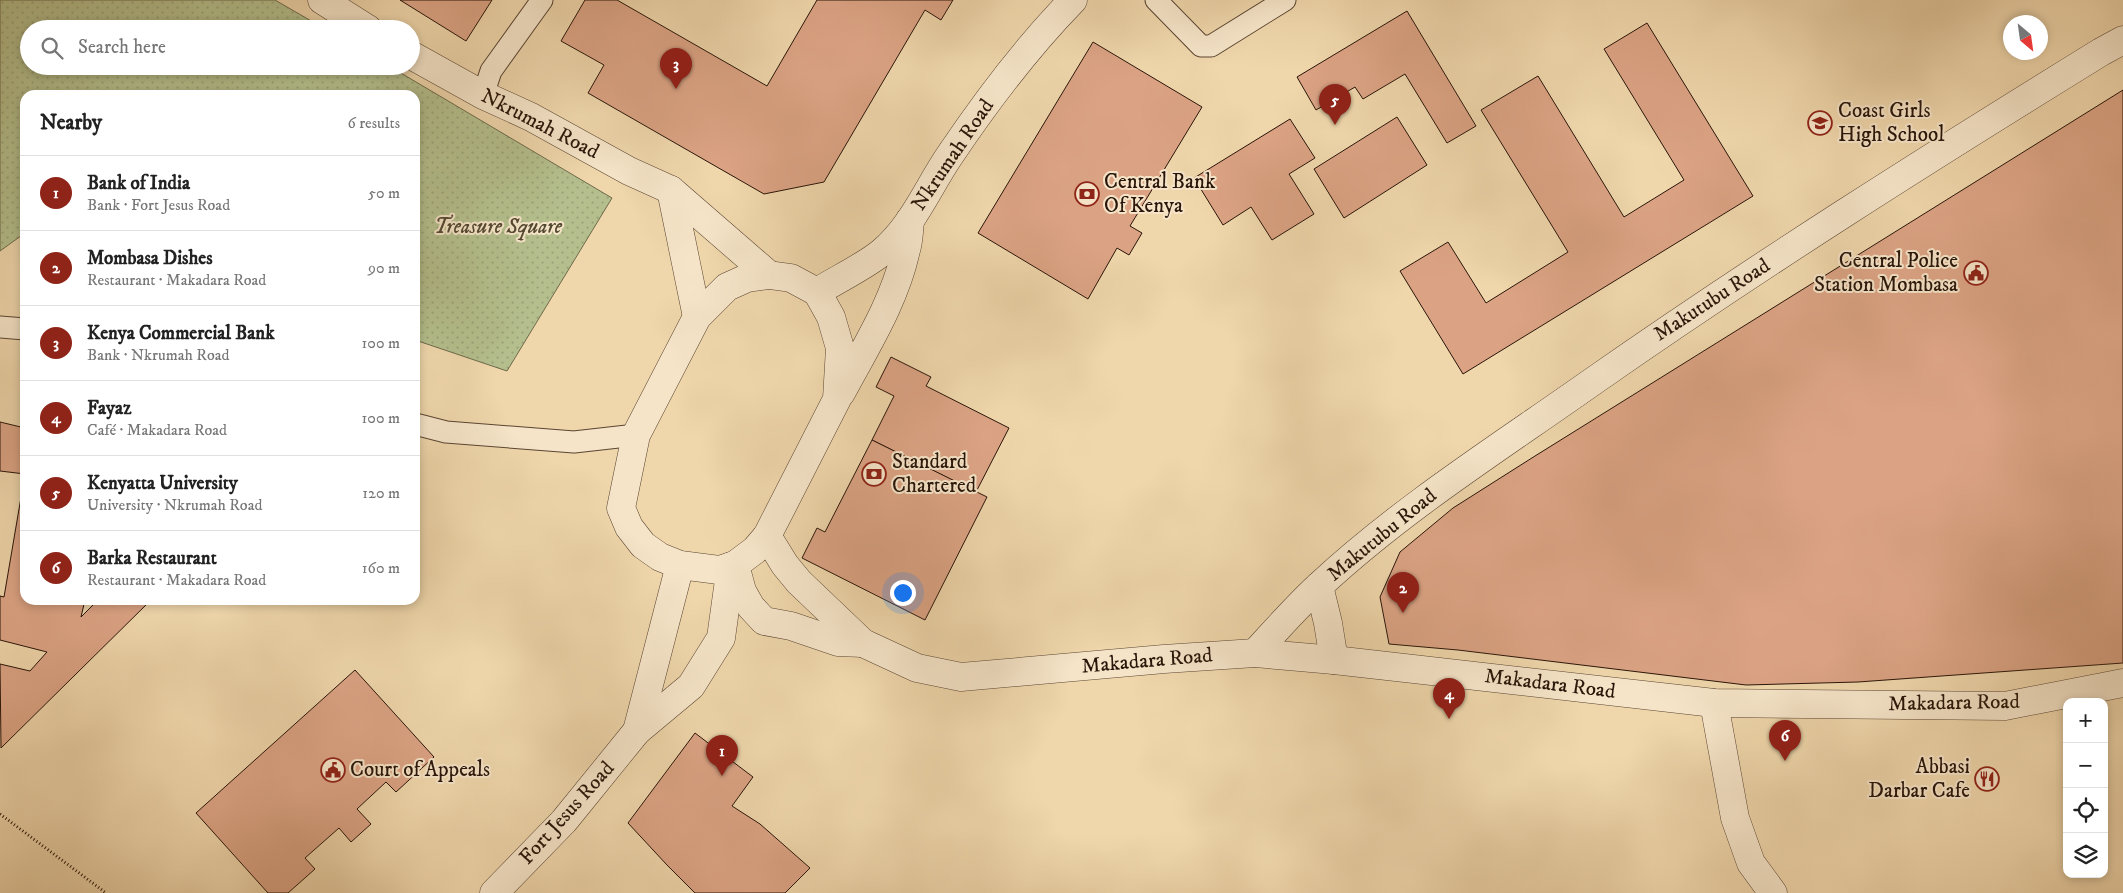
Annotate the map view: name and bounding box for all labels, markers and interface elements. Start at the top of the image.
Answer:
north arrow [2003,15,2048,60]
search box [20,20,420,75]
icon: search [38,34,66,62]
text: Search here [78,36,166,59]
pin: 3 [660,48,692,89]
street label: Nkrumah Road [476,83,604,165]
pin: 5 [1319,84,1351,125]
street label: Nkrumah Road [906,94,1000,216]
place label: Coast Girls High School [1838,98,1945,148]
text: Nearby [40,110,102,136]
school or university icon: Coast Girls High School [1807,110,1833,136]
text: 6 results [347,113,400,133]
place label: Central Bank Of Kenya [1104,169,1216,219]
text: Bank of India [87,172,190,195]
bank icon: Central Bank Of Kenya [1074,181,1100,207]
text: 1 [53,183,59,203]
text: 50 m [368,183,400,203]
text: Bank · Fort Jesus Road [87,195,230,215]
park label: Treasure Square [434,214,563,241]
text: Mombasa Dishes [87,247,213,270]
place label: Central Police Station Mombasa [1814,248,1958,298]
street label: Makutubu Road [1649,252,1775,347]
text: 2 [52,258,60,278]
text: 90 m [368,258,400,278]
public building icon: Central Police Station Mombasa [1963,260,1989,286]
text: Restaurant · Makadara Road [87,270,266,290]
text: Kenya Commercial Bank [87,322,275,345]
text: 3 [53,333,59,353]
text: 100 m [362,333,400,353]
text: Bank · Nkrumah Road [87,345,229,365]
text: Fayaz [87,397,131,420]
text: 4 [51,408,61,428]
text: 100 m [362,408,400,428]
text: Café · Makadara Road [87,420,227,440]
place label: Standard Chartered [892,449,977,499]
bank icon: Standard Chartered [861,461,887,487]
text: Kenyatta University [87,472,238,495]
text: 5 [52,483,60,503]
text: 120 m [362,483,400,503]
street label: Makutubu Road [1322,483,1442,587]
text: University · Nkrumah Road [87,495,262,515]
text: Barka Restaurant [87,547,217,570]
text: 6 [52,558,60,578]
text: 160 m [362,558,400,578]
text: Restaurant · Makadara Road [87,570,266,590]
pin: 2 [1387,572,1419,613]
your location [890,580,916,606]
street label: Makadara Road [1080,642,1214,680]
street label: Makadara Road [1483,663,1617,705]
pin: 4 [1433,678,1465,719]
street label: Makadara Road [1888,689,2021,717]
map controls [2063,698,2108,878]
button: + [2063,698,2108,743]
pin: 6 [1769,720,1801,761]
pin: 1 [706,735,738,776]
button: − [2063,743,2108,788]
place label: Abbasi Darbar Cafe [1868,754,1970,804]
street label: Fort Jesus Road [514,756,621,870]
public building icon: Court of Appeals [320,757,346,783]
place label: Court of Appeals [350,757,490,783]
restaurant icon: Abbasi Darbar Cafe [1974,766,2000,792]
button: locate [2063,788,2108,833]
button: layers [2063,833,2108,878]

